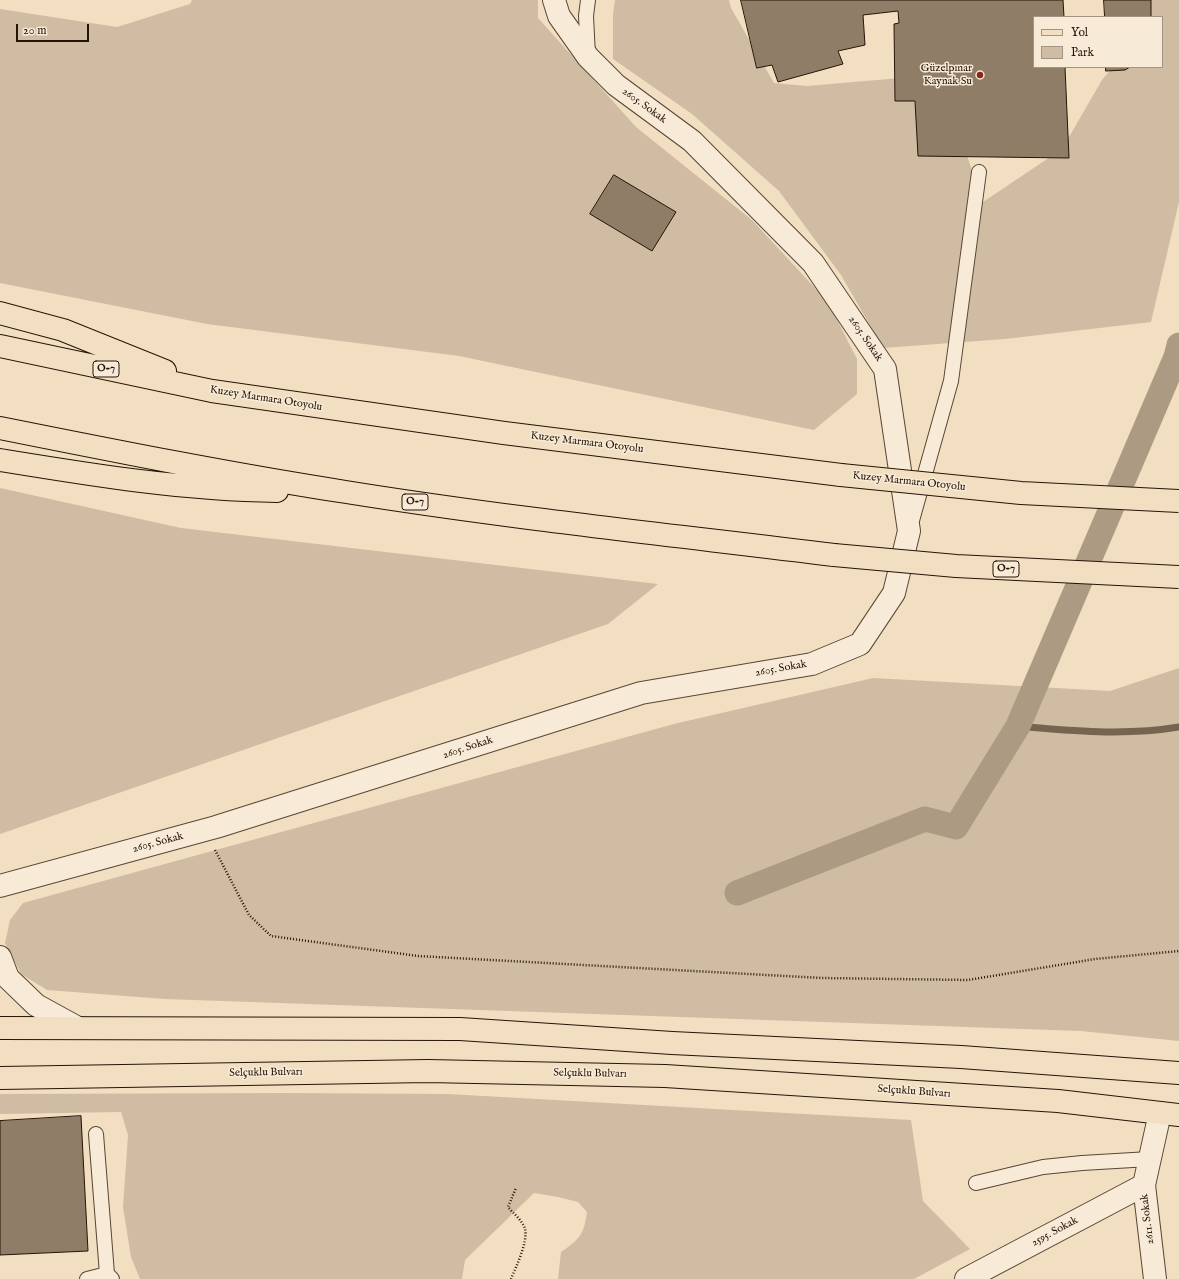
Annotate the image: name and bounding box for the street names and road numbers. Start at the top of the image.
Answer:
street label: 2605. Sokak [619,85,669,127]
street label: 2605. Sokak [845,314,885,364]
road number: O-7 [93,361,119,377]
street label: Kuzey Marmara Otoyolu [209,384,323,414]
street label: Kuzey Marmara Otoyolu [530,430,644,456]
street label: Kuzey Marmara Otoyolu [852,469,966,495]
road number: O-7 [402,494,428,510]
road number: O-7 [993,561,1019,577]
street label: 2605. Sokak [754,658,808,680]
street label: 2605. Sokak [441,734,495,762]
street label: 2605. Sokak [131,830,185,856]
street label: Selçuklu Bulvarı [229,1066,303,1080]
street label: Selçuklu Bulvarı [553,1067,627,1081]
street label: Selçuklu Bulvarı [877,1083,951,1101]
street label: 2611. Sokak [1138,1193,1158,1245]
street label: 2595. Sokak [1030,1214,1080,1250]

